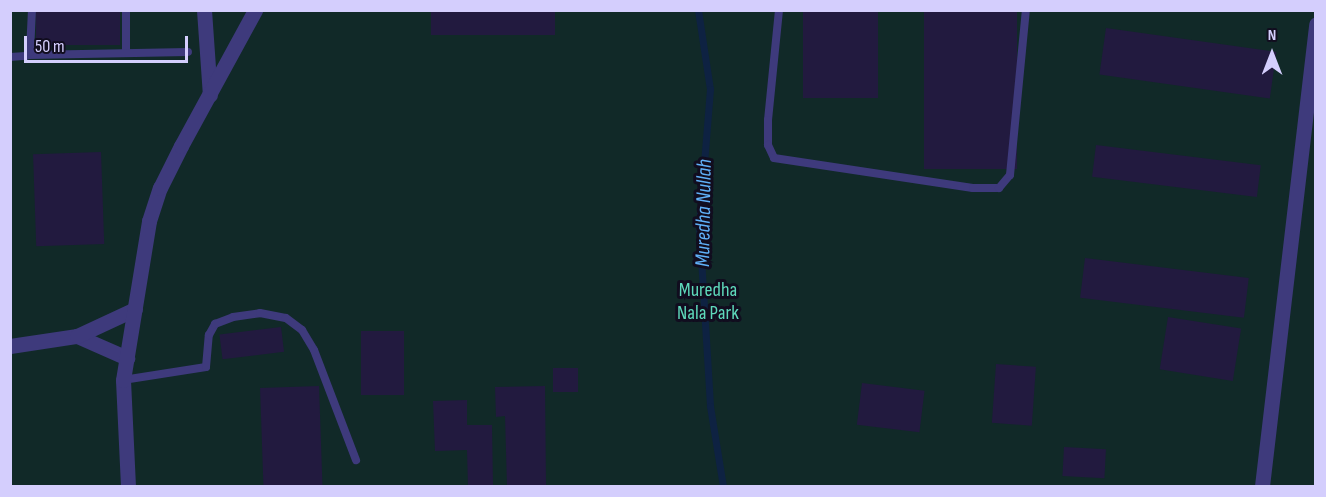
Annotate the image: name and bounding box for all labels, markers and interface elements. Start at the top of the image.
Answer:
scale bar [27,24,190,62]
north arrow [1242,24,1302,84]
text: N [1268,26,1276,45]
text: 50 m [35,36,65,57]
water label: Muredha Nullah [690,159,718,267]
park label: Muredha Nala Park [677,278,739,325]

